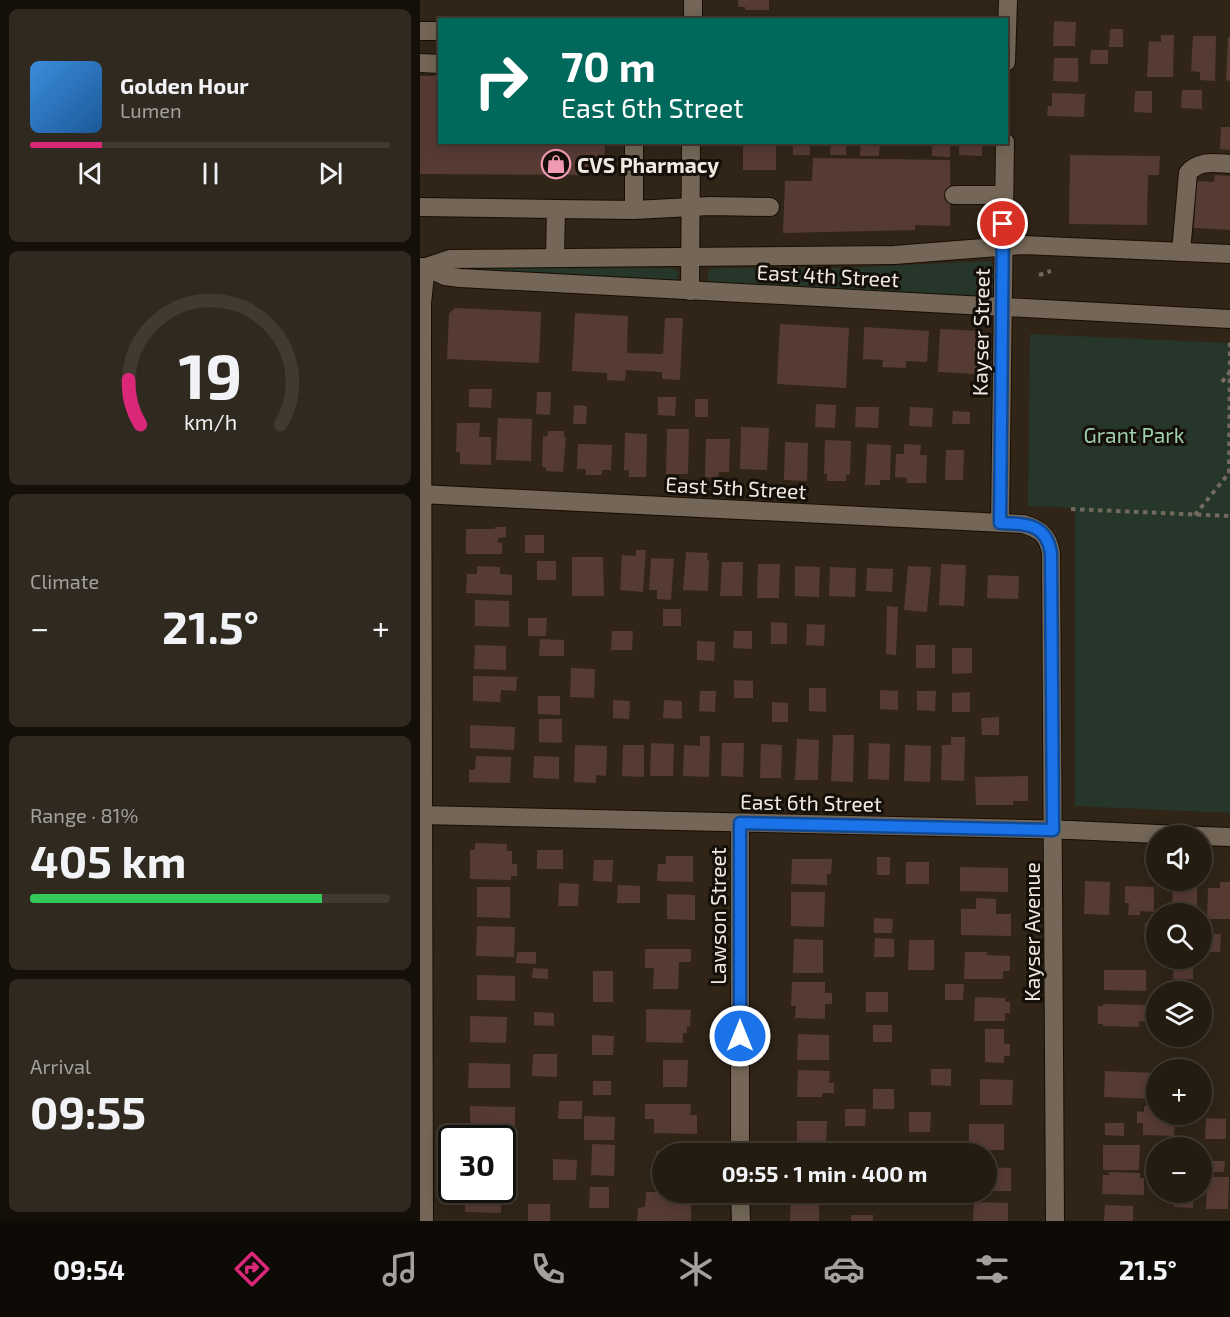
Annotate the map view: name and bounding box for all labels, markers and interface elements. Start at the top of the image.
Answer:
text: 70 m [561,40,656,90]
icon: right [462,42,540,120]
text: Golden Hour [120,72,249,98]
text: East 6th Street [561,91,743,123]
text: Lumen [120,98,182,122]
shop icon: CVS Pharmacy [540,148,572,180]
place label: CVS Pharmacy [577,152,719,178]
icon: previous [74,157,107,190]
icon: pause [194,157,227,190]
icon: next [314,157,347,190]
pin [977,198,1028,249]
icon: arrive [986,207,1019,240]
street label: East 4th Street [756,259,900,291]
street label: Kayser Street [966,268,994,396]
text: 19 [178,337,242,412]
text: km/h [183,410,237,435]
park label: Grant Park [1084,422,1185,447]
street label: East 5th Street [665,471,807,503]
text: Climate [30,569,99,593]
text: 21.5° [162,599,259,653]
text: − [30,607,49,647]
text: + [372,607,390,647]
street label: East 6th Street [740,788,882,816]
text: Range · 81% [30,803,138,827]
map controls [1146,825,1212,1203]
button: sound [1146,825,1212,891]
text: 405 km [30,833,186,887]
street label: Lawson Street [705,847,730,985]
street label: Kayser Avenue [1019,862,1044,1002]
button: search [1146,903,1212,969]
button: layers [1146,981,1212,1047]
position arrow [708,1004,772,1068]
text: Arrival [30,1054,91,1078]
button: + [1146,1059,1212,1125]
text: 09:55 [30,1084,146,1138]
speed limit sign: 30 [438,1125,516,1203]
button: − [1146,1137,1212,1203]
text: 09:55 · 1 min · 400 m [722,1160,927,1186]
icon: directions [231,1248,273,1290]
icon: music [379,1248,421,1290]
icon: phone [527,1248,569,1290]
icon: climate [675,1248,717,1290]
icon: car [823,1248,865,1290]
icon: filters [971,1248,1013,1290]
text: 09:54 [53,1253,125,1285]
text: 21.5° [1119,1253,1177,1285]

